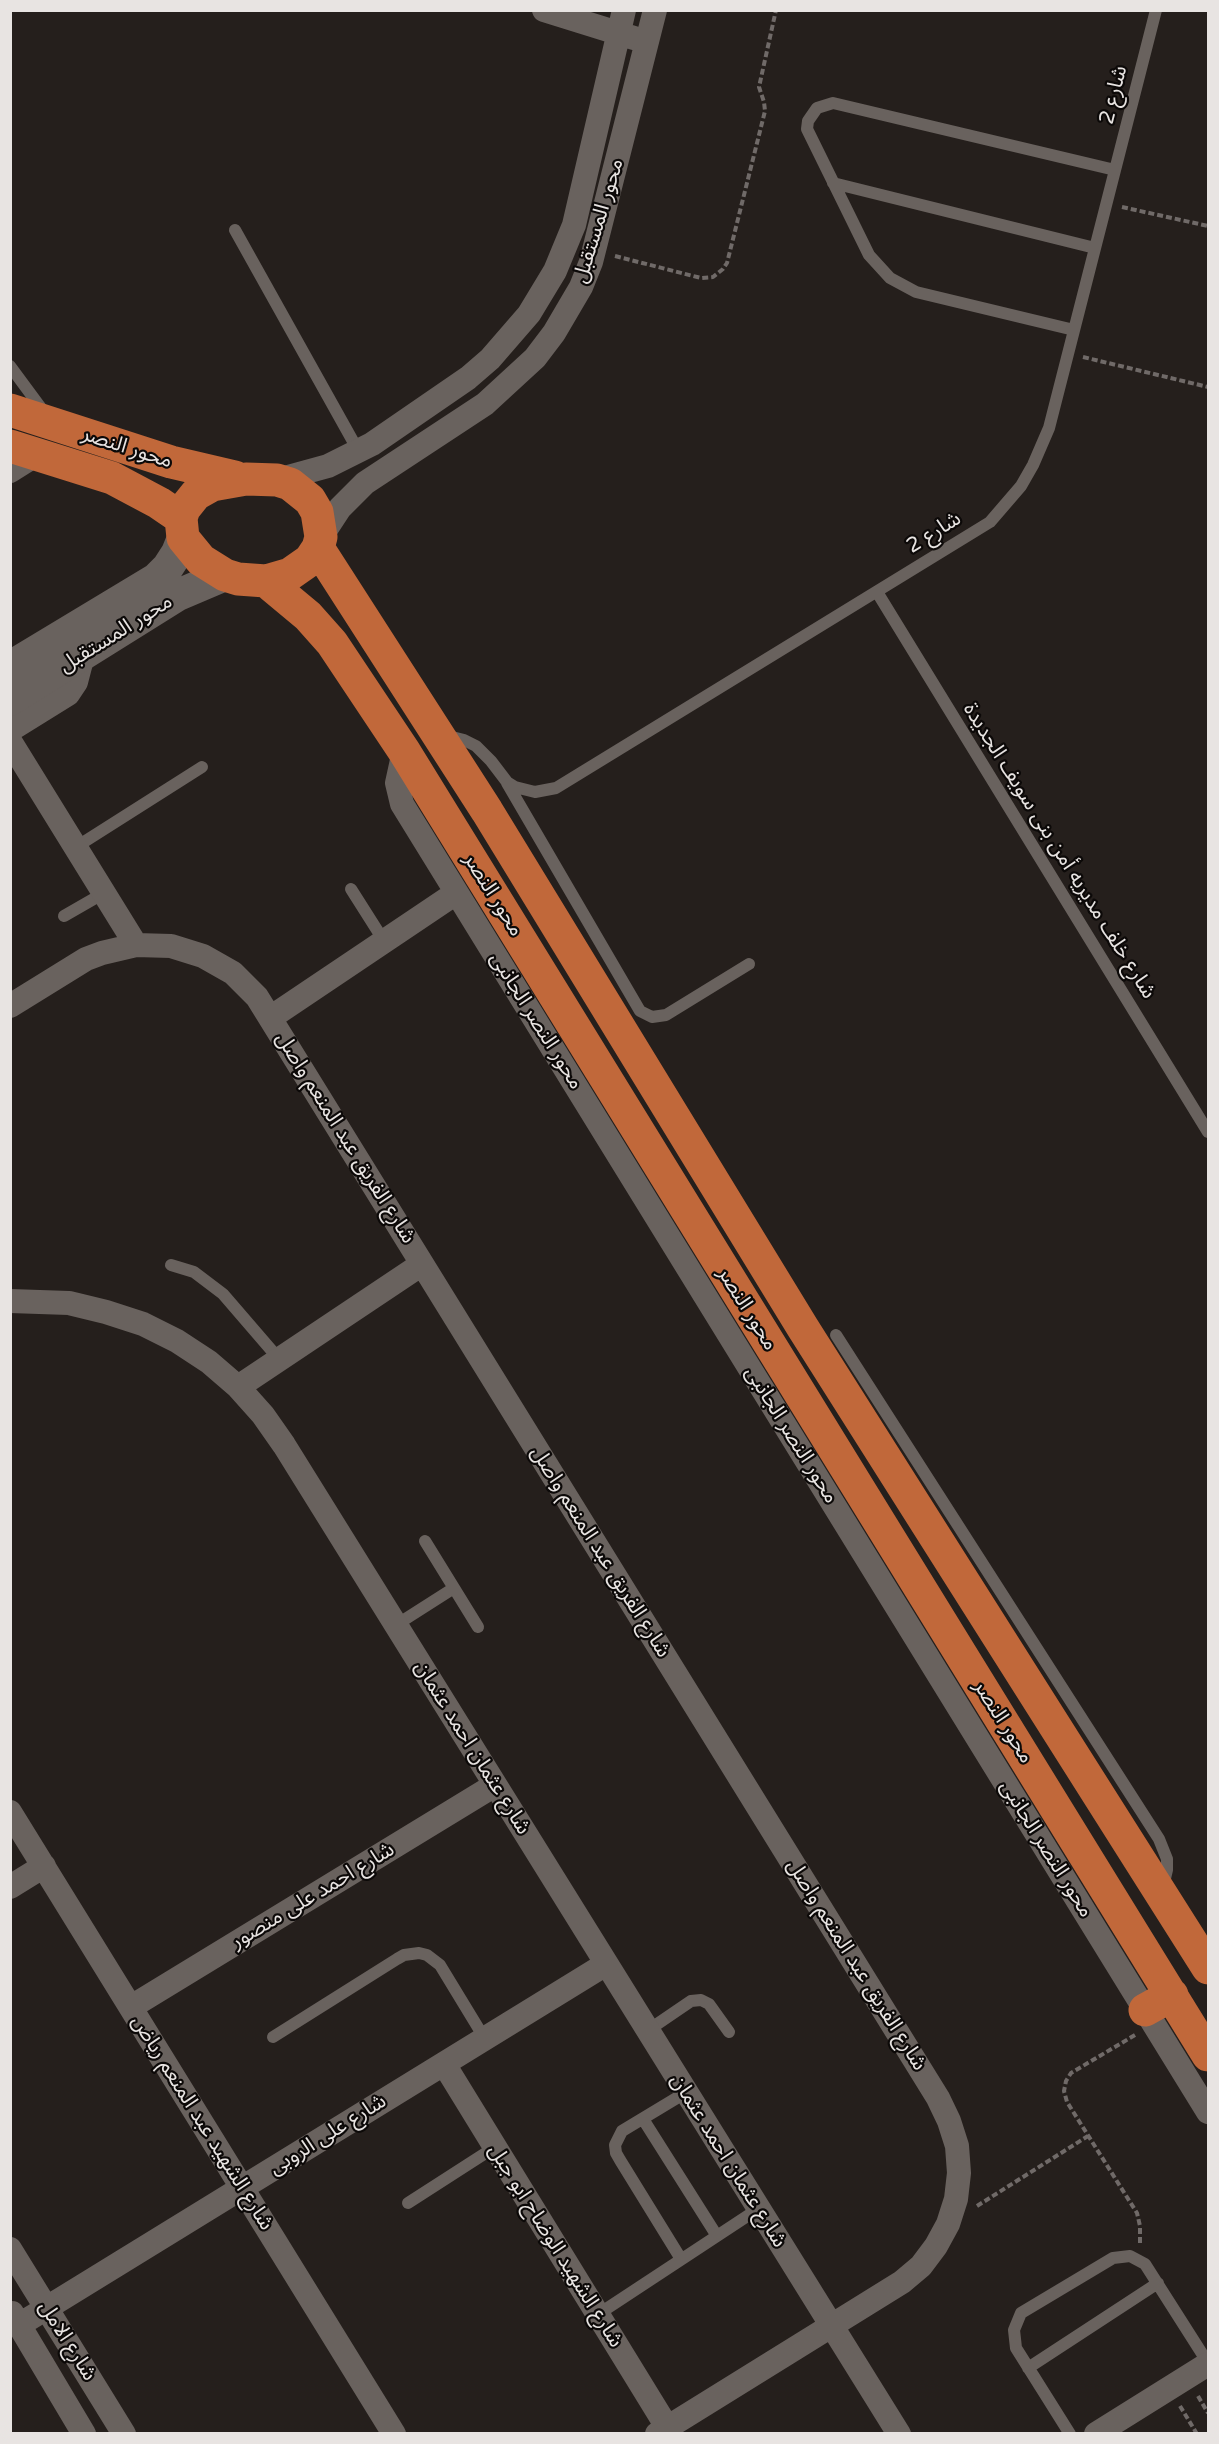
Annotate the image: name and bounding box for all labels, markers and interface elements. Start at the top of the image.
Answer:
street label: شارع 2 [1095,63,1133,127]
street label: محور المستقبل [568,156,630,286]
street label: محور النصر [79,422,175,474]
street label: شارع 2 [902,507,966,559]
street label: محور المستقبل [55,589,177,679]
street label: شارع خلف مديريه أمن بنى سويف الجديدة [957,698,1161,1004]
street label: محور النصر [458,849,528,941]
street label: محور النصر الجانبى [484,948,588,1094]
street label: شارع الفريق عبد المنعم واصل [269,1028,421,1248]
street label: محور النصر [712,1263,782,1355]
street label: محور النصر الجانبى [739,1362,843,1508]
street label: شارع الفريق عبد المنعم واصل [524,1442,676,1662]
street label: شارع عثمان احمد عثمان [408,1656,536,1840]
street label: محور النصر [968,1676,1038,1768]
street label: محور النصر الجانبى [994,1776,1098,1922]
street label: شارع احمد على منصور [227,1837,399,1955]
street label: شارع الفريق عبد المنعم واصل [780,1855,932,2075]
street label: شارع الشهيد عبد المنعم رياض [125,2011,279,2235]
street label: شارع عثمان احمد عثمان [664,2069,792,2253]
street label: شارع على الروبى [265,2089,391,2181]
street label: شارع الشهيد الوضاح ابو جبل [482,2140,628,2352]
street label: شارع الامل [32,2296,102,2386]

